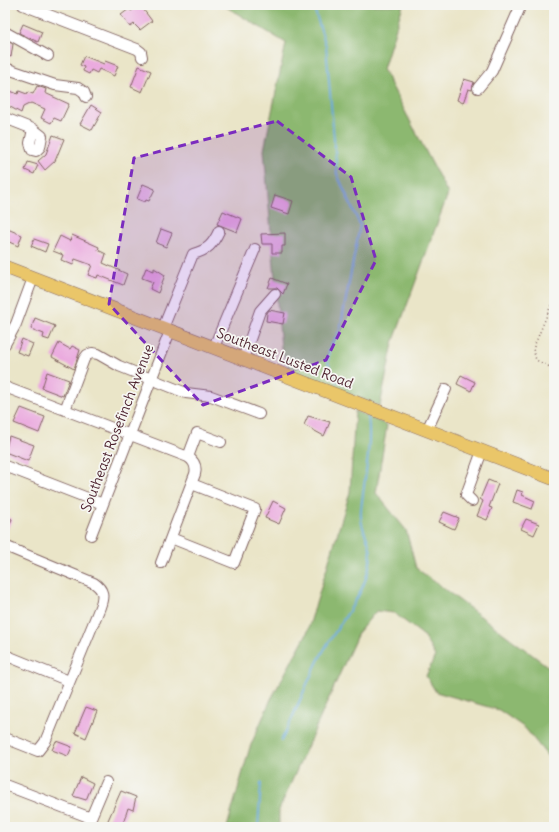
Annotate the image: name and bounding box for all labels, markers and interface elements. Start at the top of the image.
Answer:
street label: Southeast Lusted Road [214,324,356,392]
street label: Southeast Rosefinch Avenue [77,341,157,515]

